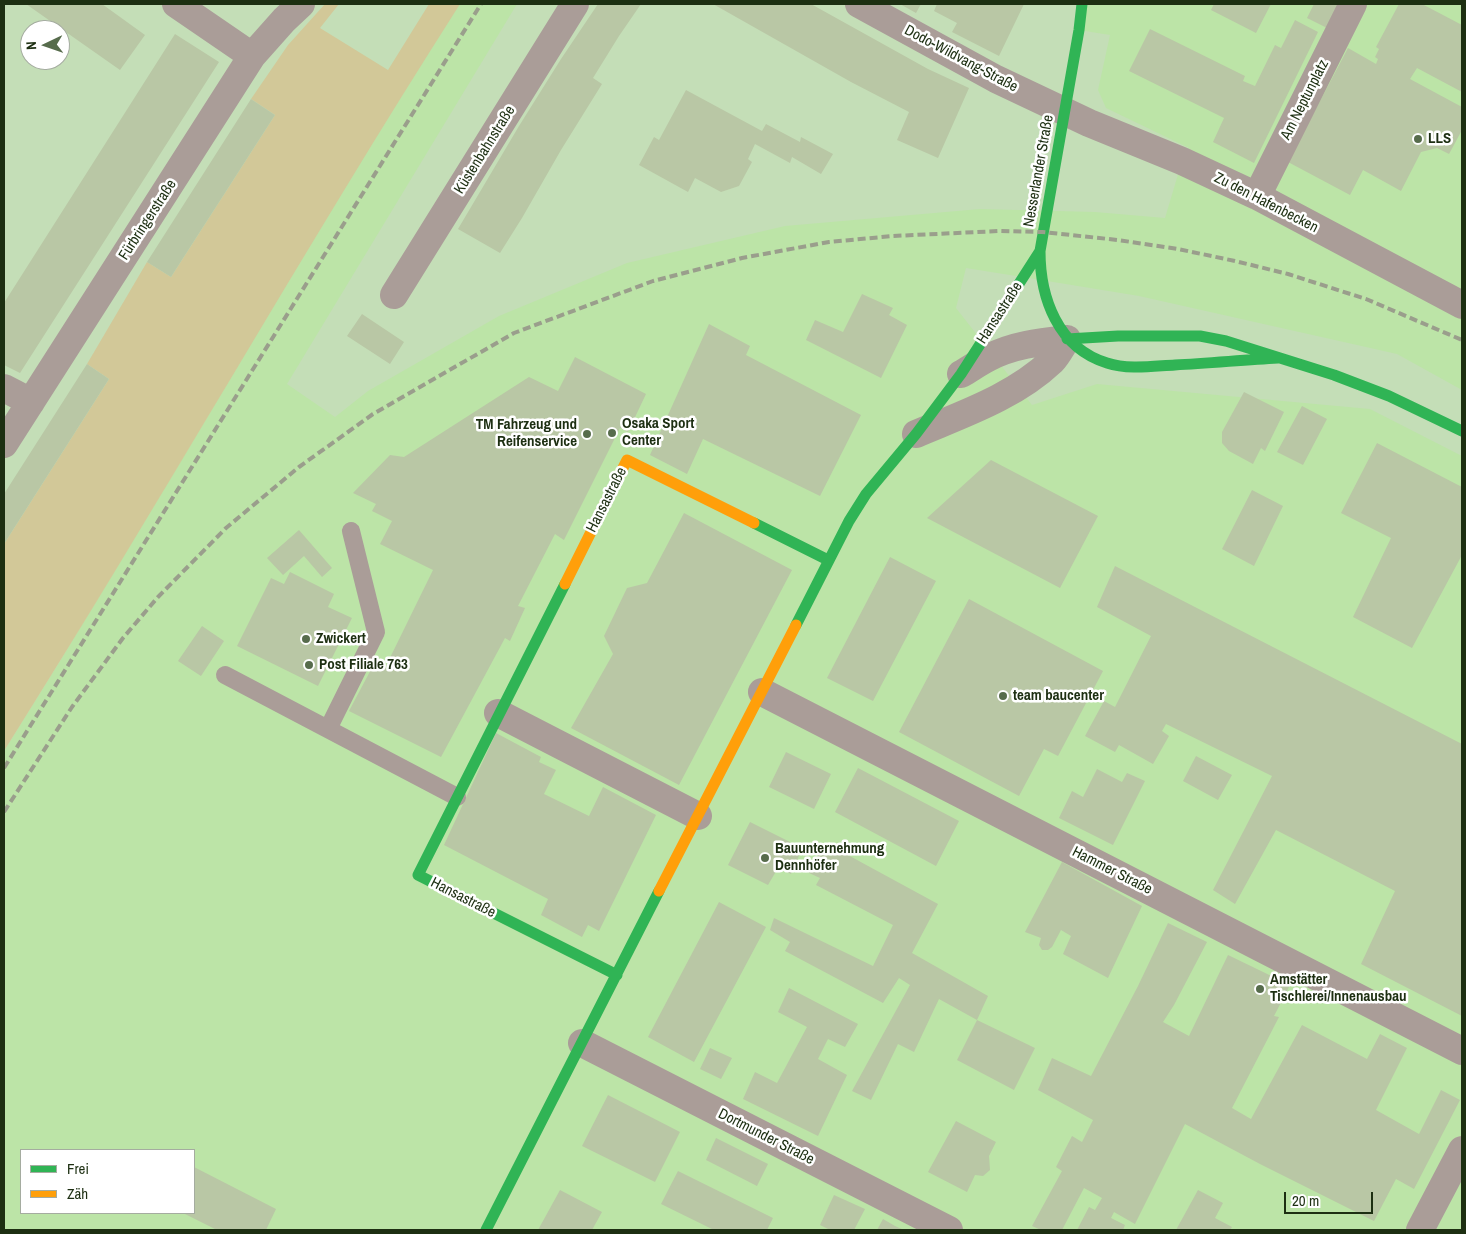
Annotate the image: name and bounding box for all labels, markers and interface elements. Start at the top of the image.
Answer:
north arrow [20,20,70,70]
street label: Dodo-Wildvang-Straße [901,22,1021,96]
text: N [22,41,40,50]
street label: Am Neptunplatz [1277,57,1333,143]
street label: Küstenbahnstraße [451,103,519,197]
street label: Nesserlander Straße [1020,114,1058,228]
place label: LLS [1428,130,1451,148]
marker: LLS [1412,133,1424,145]
street label: Zu den Hafenbecken [1211,169,1321,237]
street label: Fürbringerstraße [115,176,181,264]
street label: Hansastraße [973,279,1027,347]
place label: Osaka Sport Center [622,415,694,450]
place label: TM Fahrzeug und Reifenservice [476,416,577,451]
marker: Osaka Sport Center [606,427,618,439]
marker: TM Fahrzeug und Reifenservice [581,428,593,440]
street label: Hansastraße [583,465,631,535]
place label: Zwickert [316,630,366,648]
marker: Zwickert [300,633,312,645]
place label: Post Filiale 763 [319,656,408,674]
marker: Post Filiale 763 [303,659,315,671]
place label: team baucenter [1013,687,1104,705]
marker: team baucenter [997,690,1009,702]
place label: Bauunternehmung Dennhöfer [775,840,884,875]
street label: Hammer Straße [1069,843,1155,899]
marker: Bauunternehmung Dennhöfer [759,852,771,864]
street label: Hansastraße [428,874,498,922]
place label: Amstätter Tischlerei/Innenausbau [1270,971,1407,1006]
marker: Amstätter Tischlerei/Innenausbau [1254,983,1266,995]
street label: Dortmunder Straße [715,1105,817,1169]
legend [20,1149,195,1214]
text: Frei [67,1158,89,1179]
scale bar [1286,1182,1375,1214]
text: Zäh [67,1183,88,1204]
text: 20 m [1292,1190,1319,1211]

